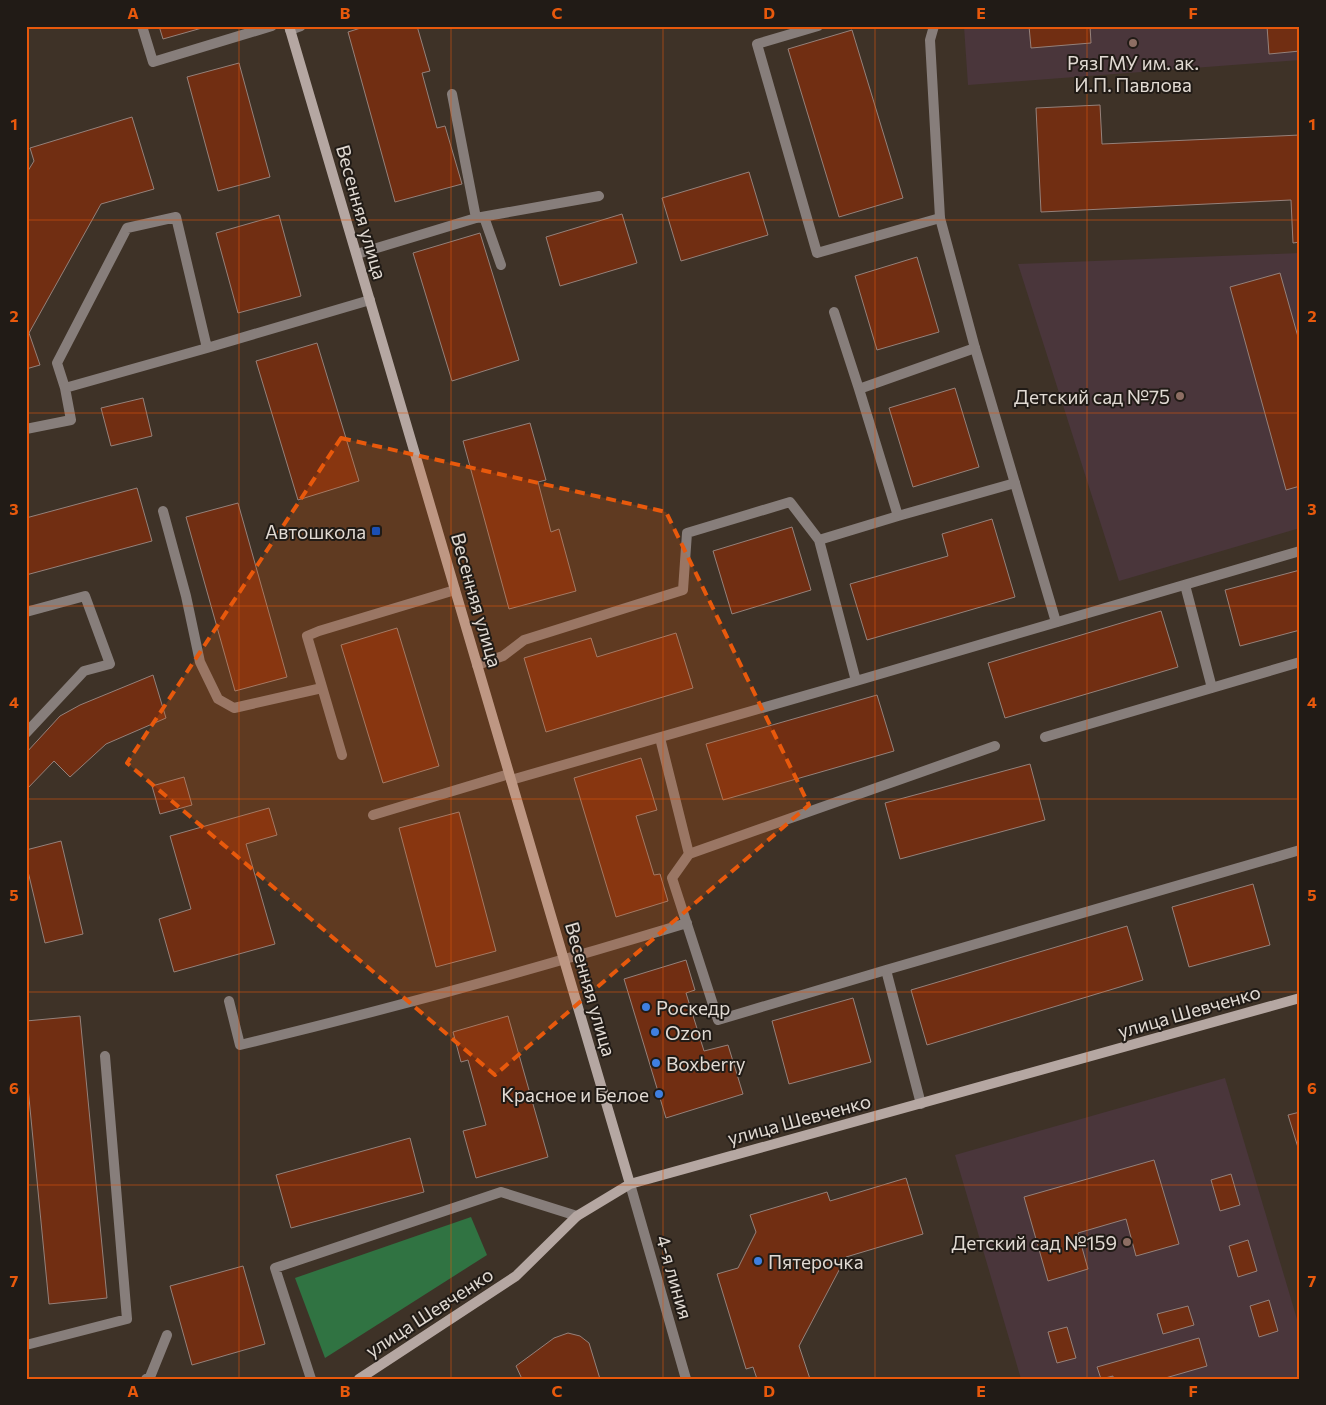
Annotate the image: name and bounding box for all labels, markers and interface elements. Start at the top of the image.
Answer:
text: A [127,3,139,22]
text: B [340,3,351,22]
text: C [552,3,563,22]
text: D [763,3,775,22]
text: E [976,3,986,22]
text: F [1188,3,1198,22]
marker: РязГМУ им. ак. И.П. Павлова [1127,37,1139,49]
place label: РязГМУ им. ак. И.П. Павлова [1067,51,1199,96]
text: 1 [10,114,18,133]
text: 1 [1308,114,1316,133]
street label: Весенняя улица [332,142,392,282]
text: 2 [9,306,19,325]
text: 2 [1307,306,1317,325]
place label: Детский сад №75 [1014,385,1170,408]
marker: Детский сад №75 [1174,390,1186,402]
text: 3 [9,499,19,518]
text: 3 [1307,499,1317,518]
place label: Автошкола [265,520,366,543]
marker: Автошкола [370,525,382,537]
street label: Весенняя улица [447,530,507,670]
text: 4 [9,692,19,711]
text: 4 [1307,692,1317,711]
text: 5 [9,885,19,904]
text: 5 [1307,885,1317,904]
street label: Весенняя улица [561,919,621,1059]
street label: улица Шевченко [1115,980,1263,1042]
place label: Роскедр [656,996,730,1019]
marker: Роскедр [640,1001,652,1013]
place label: Ozon [665,1021,712,1044]
marker: Ozon [649,1026,661,1038]
place label: Boxberry [666,1052,746,1075]
marker: Boxberry [650,1057,662,1069]
text: 6 [9,1078,19,1097]
text: 6 [1307,1078,1317,1097]
place label: Красное и Белое [501,1083,649,1106]
marker: Красное и Белое [653,1088,665,1100]
street label: улица Шевченко [725,1089,873,1149]
place label: Детский сад №159 [951,1231,1117,1254]
street label: 4-я линия [652,1232,698,1322]
marker: Детский сад №159 [1121,1236,1133,1248]
place label: Пятерочка [768,1250,864,1273]
marker: Пятерочка [752,1255,764,1267]
street label: улица Шевченко [361,1262,497,1362]
text: 7 [10,1271,19,1290]
text: 7 [1308,1271,1317,1290]
text: A [127,1381,139,1400]
text: B [340,1381,351,1400]
text: C [552,1381,563,1400]
text: D [763,1381,775,1400]
text: E [976,1381,986,1400]
text: F [1188,1381,1198,1400]

